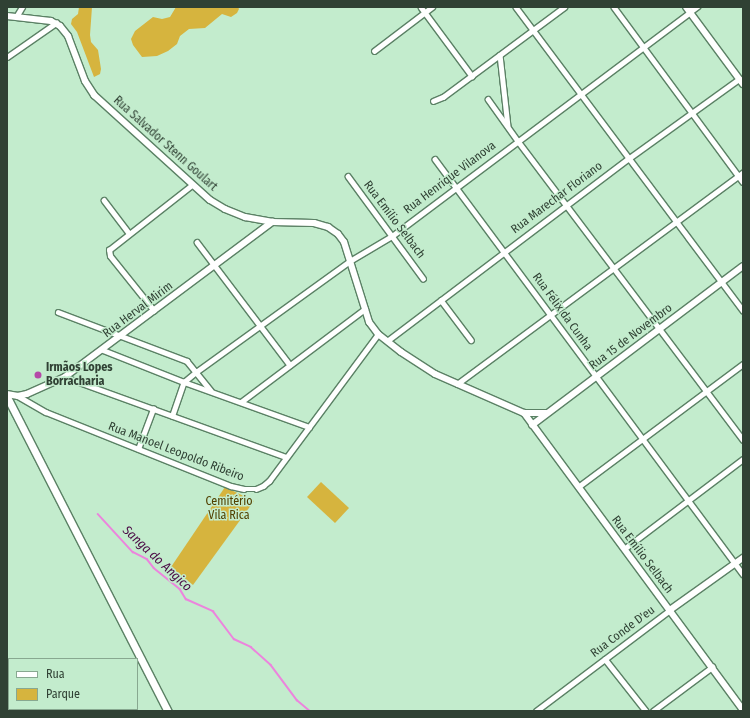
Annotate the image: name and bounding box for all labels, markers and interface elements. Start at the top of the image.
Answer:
street label: Rua Salvador Stenn Goulart [110,94,220,194]
street label: Rua Henrique Vilanova [401,139,499,217]
street label: Rua Marechar Floriano [509,159,605,237]
street label: Rua Emílio Selbach [360,178,428,262]
street label: Rua Félix da Cunha [529,270,595,354]
street label: Rua Herval Mirim [100,279,176,341]
street label: Rua 15 de Novembro [587,301,675,373]
place label: Irmãos Lopes Borracharia [46,361,113,389]
marker: Irmãos Lopes Borracharia [33,370,43,380]
street label: Rua Manoel Leopoldo Ribeiro [106,419,246,485]
park label: Cemitério Vila Rica [205,495,253,523]
street label: Rua Emílio Selbach [608,513,676,597]
water label: Sanga do Angico [119,523,195,595]
street label: Rua Conde D'eu [588,603,658,661]
legend [8,658,138,710]
text: Rua [46,667,65,681]
text: Parque [46,687,80,701]

